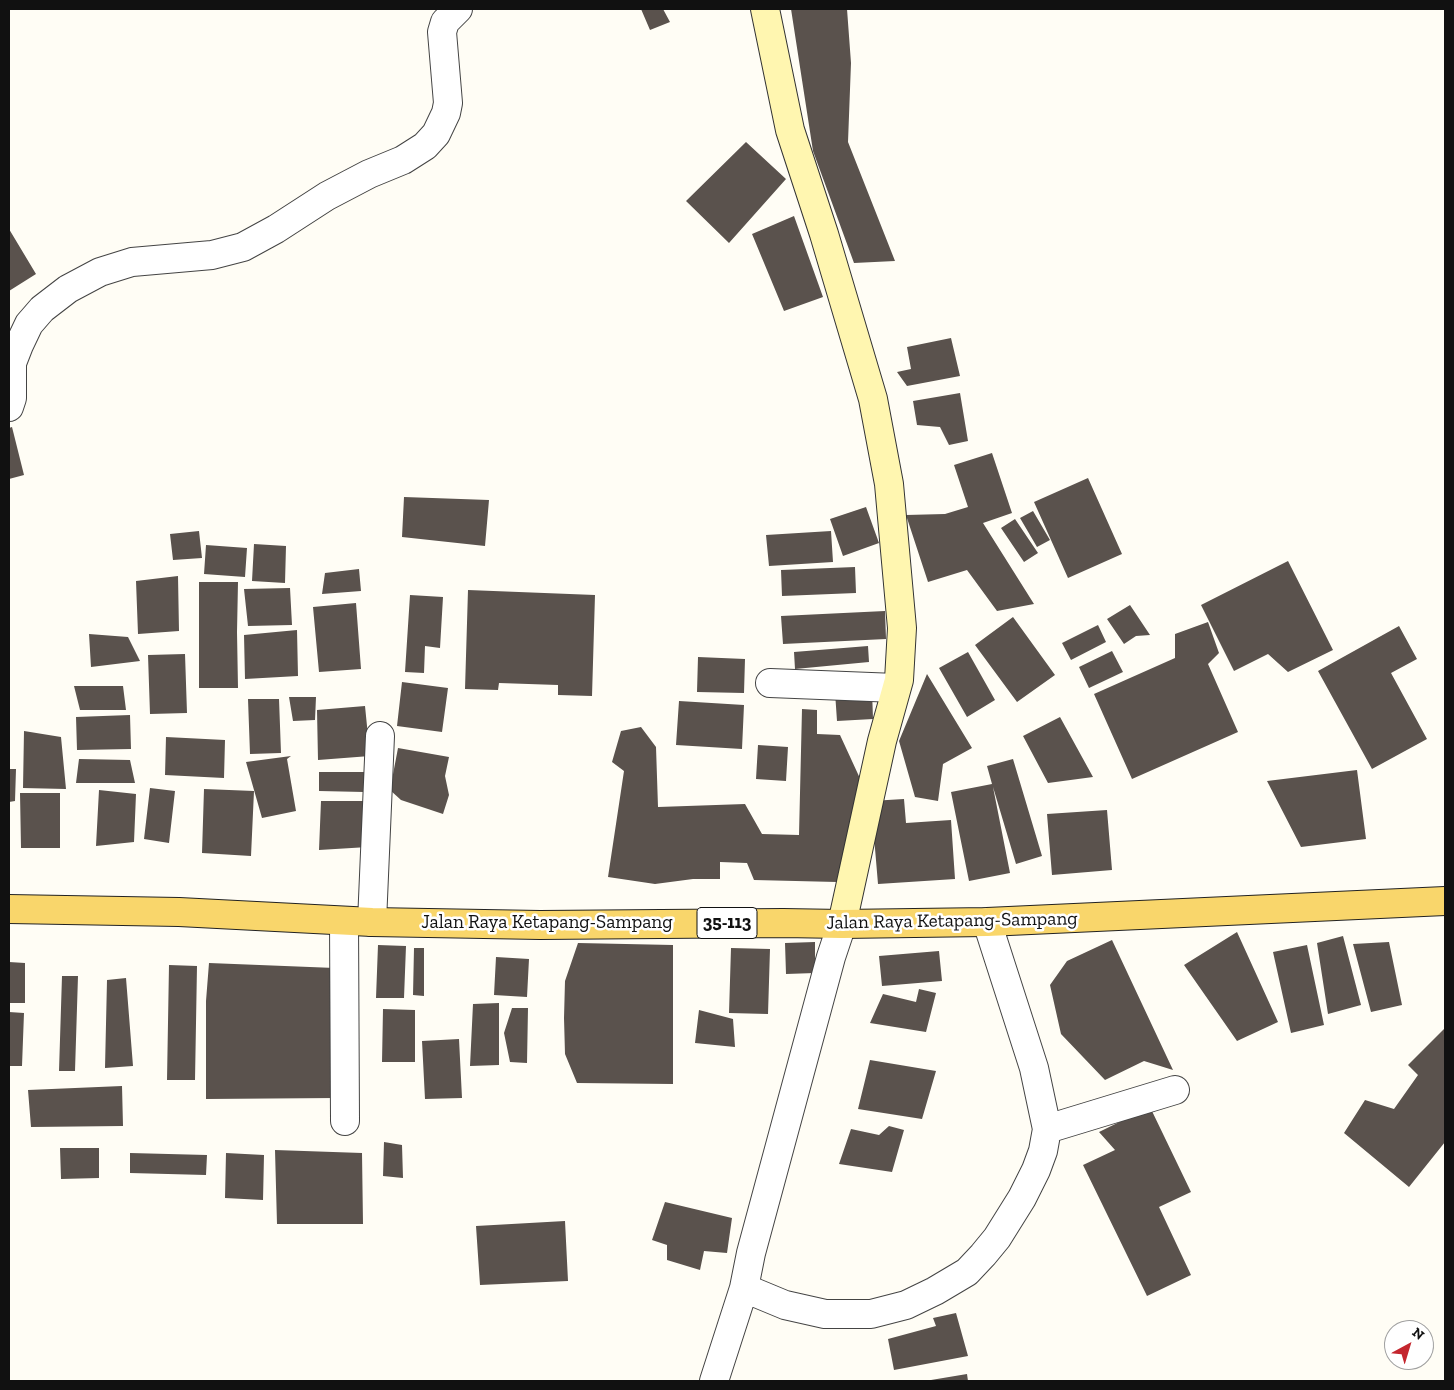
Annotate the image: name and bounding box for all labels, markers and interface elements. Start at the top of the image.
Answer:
street label: Jalan Raya Ketapang-Sampang [826,907,1078,935]
road number: 35-113 [697,908,757,938]
street label: Jalan Raya Ketapang-Sampang [421,912,673,934]
north arrow [1384,1320,1434,1370]
text: N [1409,1324,1428,1344]

